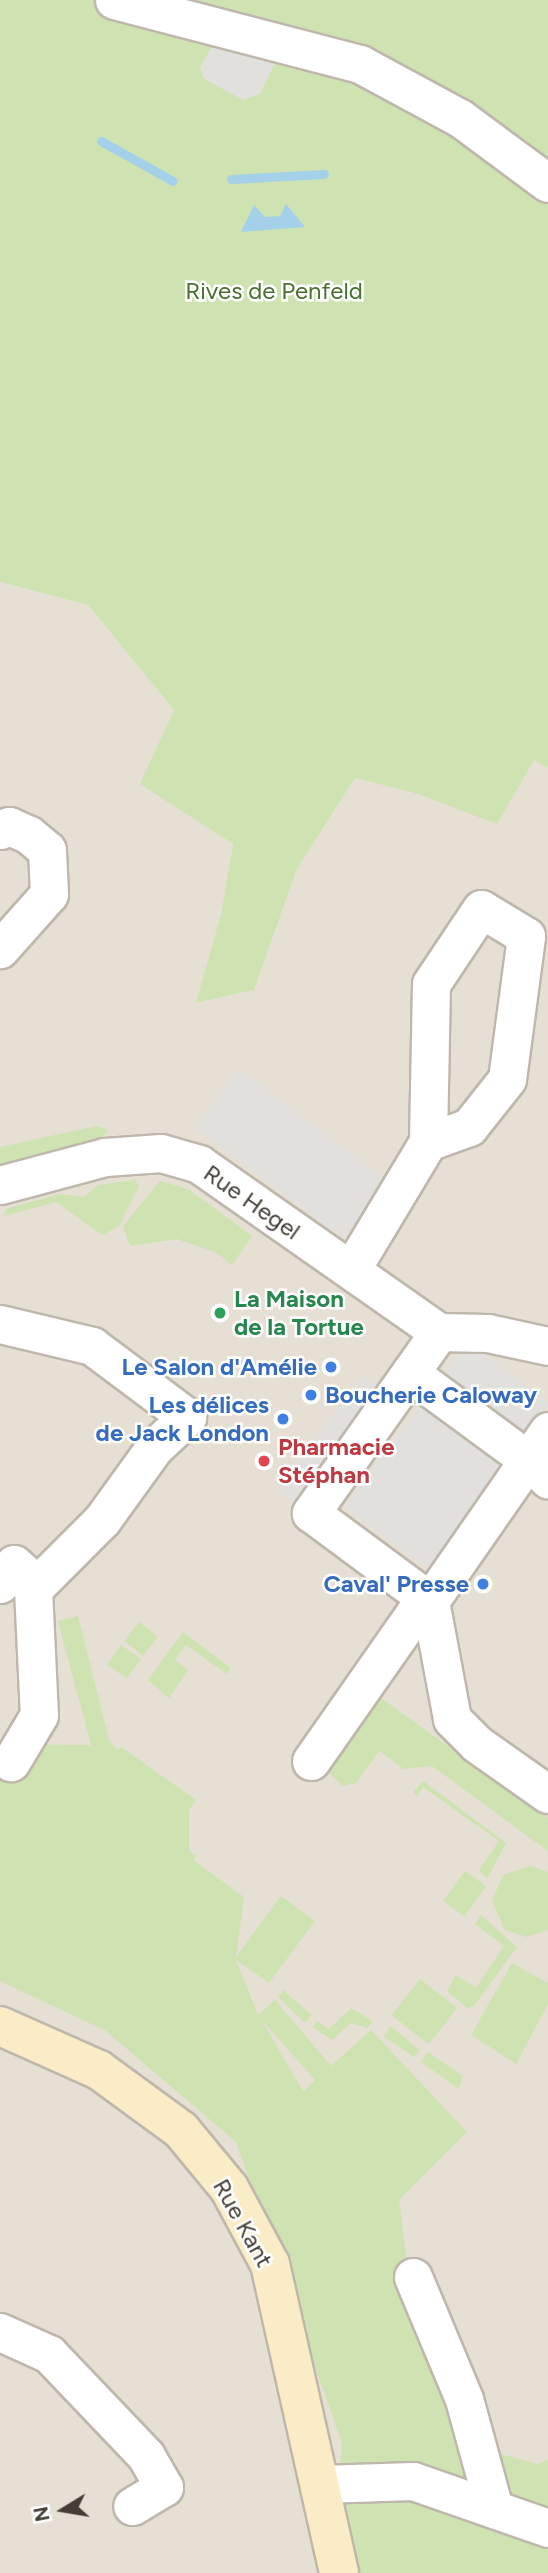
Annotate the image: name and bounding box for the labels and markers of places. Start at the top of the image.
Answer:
place label: La Maison de la Tortue [234,1285,364,1341]
marker: La Maison de la Tortue [212,1305,228,1321]
place label: Le Salon d'Amélie [121,1353,317,1381]
marker: Le Salon d'Amélie [323,1359,339,1375]
place label: Boucherie Caloway [325,1381,537,1409]
marker: Boucherie Caloway [303,1387,319,1403]
place label: Les délices de Jack London [96,1391,269,1447]
marker: Les délices de Jack London [275,1411,291,1427]
place label: Pharmacie Stéphan [278,1433,394,1489]
marker: Pharmacie Stéphan [256,1453,272,1469]
place label: Caval' Presse [323,1570,469,1598]
marker: Caval' Presse [475,1576,491,1592]

